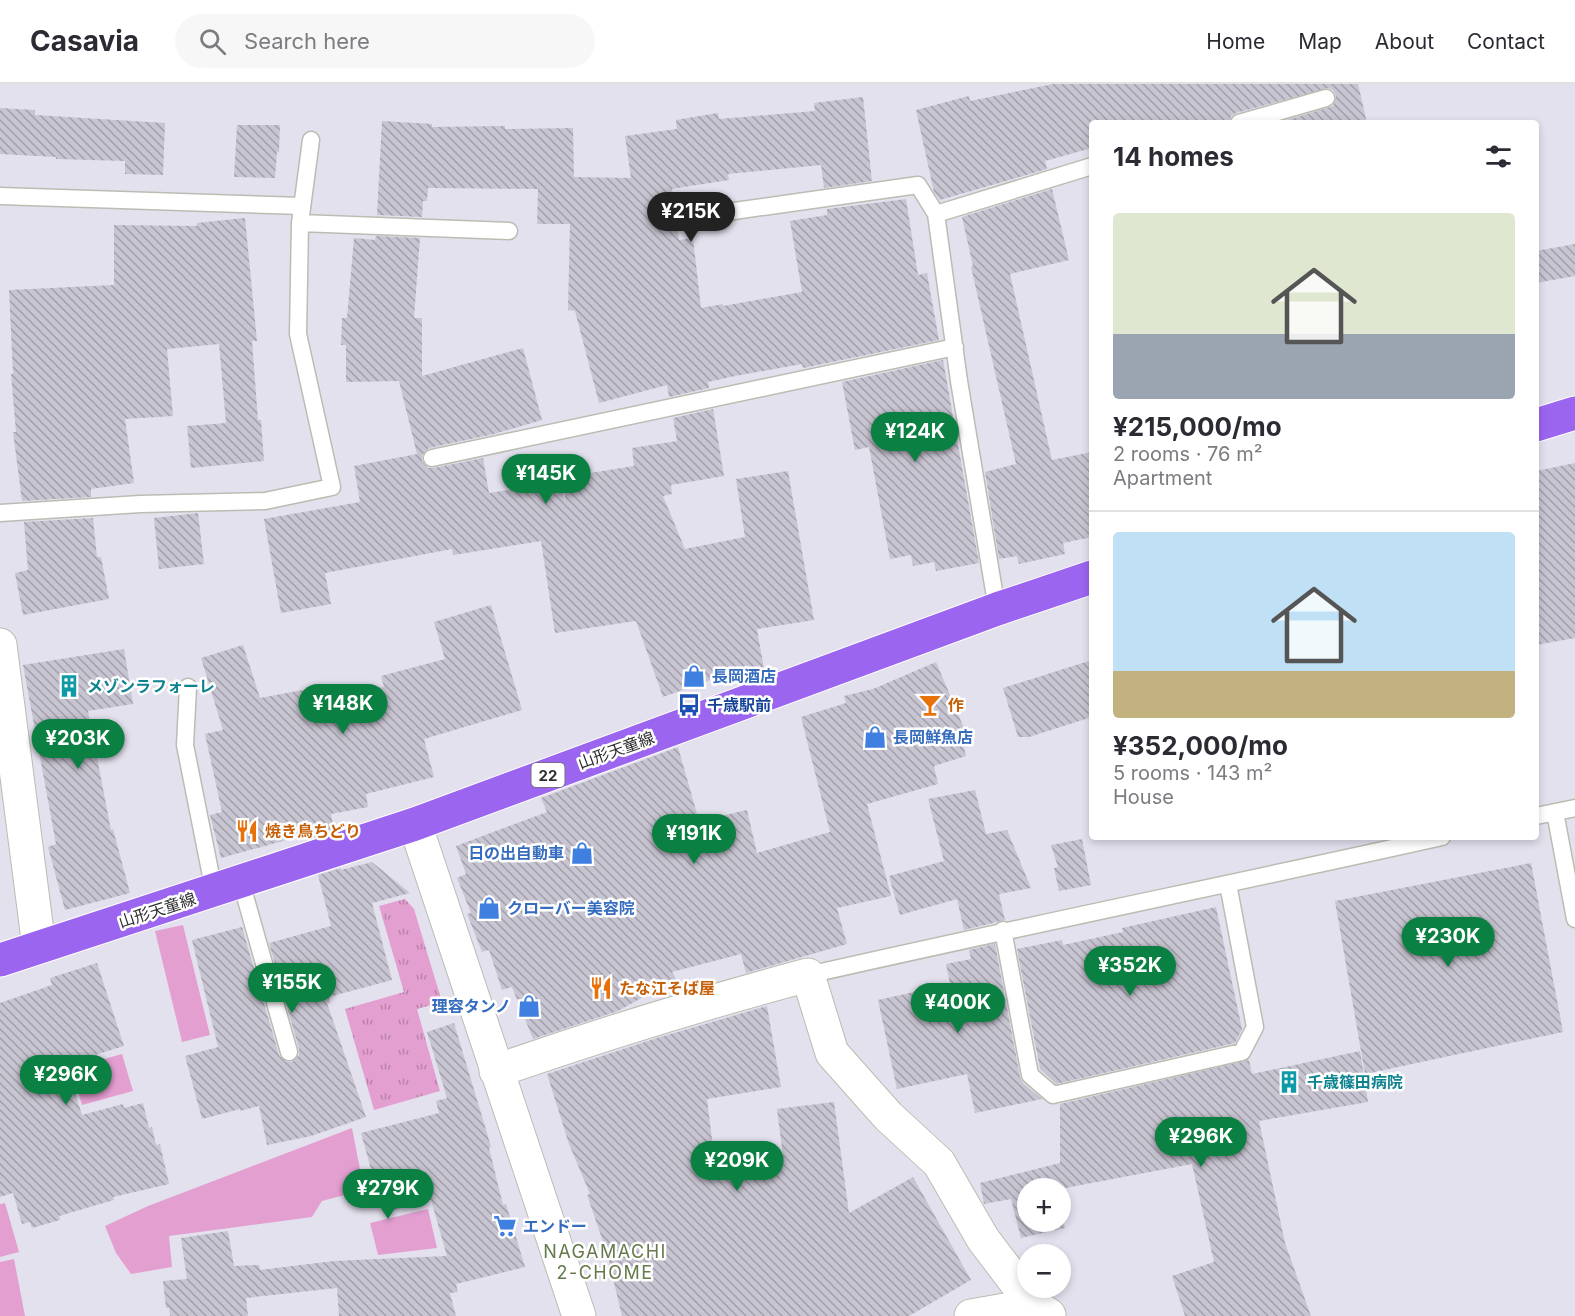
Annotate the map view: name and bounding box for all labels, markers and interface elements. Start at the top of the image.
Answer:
search box [175,14,595,68]
text: Casavia [30,24,139,58]
icon: search [196,25,229,58]
text: Search here [244,28,370,54]
text: Home [1206,29,1265,54]
text: Map [1298,29,1342,54]
text: About [1375,29,1434,54]
text: Contact [1467,29,1545,54]
icon: filters [1482,140,1515,173]
text: 14 homes [1113,141,1234,172]
pin: ¥215K [649,192,733,243]
text: ¥215K [661,199,721,223]
icon: home [1260,252,1368,360]
text: ¥215,000/mo [1113,411,1282,442]
pin: ¥124K [873,412,957,463]
text: ¥124K [885,419,945,443]
text: 2 rooms · 76 m² [1113,442,1262,466]
pin: ¥145K [504,454,588,505]
text: ¥145K [516,461,576,485]
text: Apartment [1113,466,1212,490]
icon: home [1260,571,1368,679]
shop icon: 長岡酒店 [681,663,707,689]
place label: 長岡酒店 [712,666,776,686]
building icon: メゾンラフォーレ [56,673,82,699]
place label: メゾンラフォーレ [87,676,215,696]
pin: ¥148K [301,684,385,735]
text: ¥148K [313,691,373,715]
bus stop icon: 千歳駅前 [676,692,702,718]
bar icon: 作 [917,692,943,718]
place label: 千歳駅前 [707,695,771,715]
place label: 作 [948,695,964,715]
pin: ¥203K [36,719,120,770]
shop icon: 長岡鮮魚店 [862,724,888,750]
text: ¥203K [46,726,110,750]
street label: 山形天童線 [575,727,657,773]
place label: 長岡鮮魚店 [893,727,973,747]
text: ¥352,000/mo [1113,730,1288,761]
text: 5 rooms · 143 m² [1113,761,1272,785]
road number: 22 [532,763,564,787]
text: House [1113,785,1174,809]
pin: ¥191K [652,814,736,865]
restaurant icon: 焼き鳥ちどり [234,818,260,844]
place label: 焼き鳥ちどり [265,821,361,841]
text: ¥191K [666,821,722,845]
shop icon: 日の出自動車 [569,840,595,866]
place label: 日の出自動車 [468,843,564,863]
street label: 山形天童線 [116,888,198,932]
shop icon: クローバー美容院 [476,895,502,921]
place label: クローバー美容院 [507,898,635,918]
pin: ¥230K [1406,917,1490,968]
text: ¥230K [1416,924,1480,948]
pin: ¥352K [1088,946,1172,997]
text: ¥352K [1098,953,1162,977]
pin: ¥155K [250,963,334,1014]
text: ¥155K [262,970,322,994]
restaurant icon: たな江そば屋 [588,975,614,1001]
place label: たな江そば屋 [619,978,715,998]
pin: ¥400K [916,983,1000,1034]
text: ¥400K [925,990,991,1014]
shop icon: 理容タンノ [516,993,542,1019]
place label: 理容タンノ [432,996,511,1016]
pin: ¥296K [24,1055,108,1106]
text: ¥296K [34,1062,98,1086]
building icon: 千歳篠田病院 [1276,1069,1302,1095]
place label: 千歳篠田病院 [1307,1072,1403,1092]
pin: ¥296K [1159,1117,1243,1168]
text: ¥296K [1169,1124,1233,1148]
pin: ¥209K [695,1141,779,1192]
text: ¥209K [705,1148,769,1172]
pin: ¥279K [346,1169,430,1220]
text: ¥279K [357,1176,419,1200]
map controls [1017,1178,1071,1298]
button: + [1017,1178,1071,1232]
supermarket icon: エンドー [492,1213,518,1239]
place label: エンドー [523,1216,587,1236]
district label: NAGAMACHI 2-CHOME [543,1241,667,1283]
button: − [1017,1244,1071,1298]

